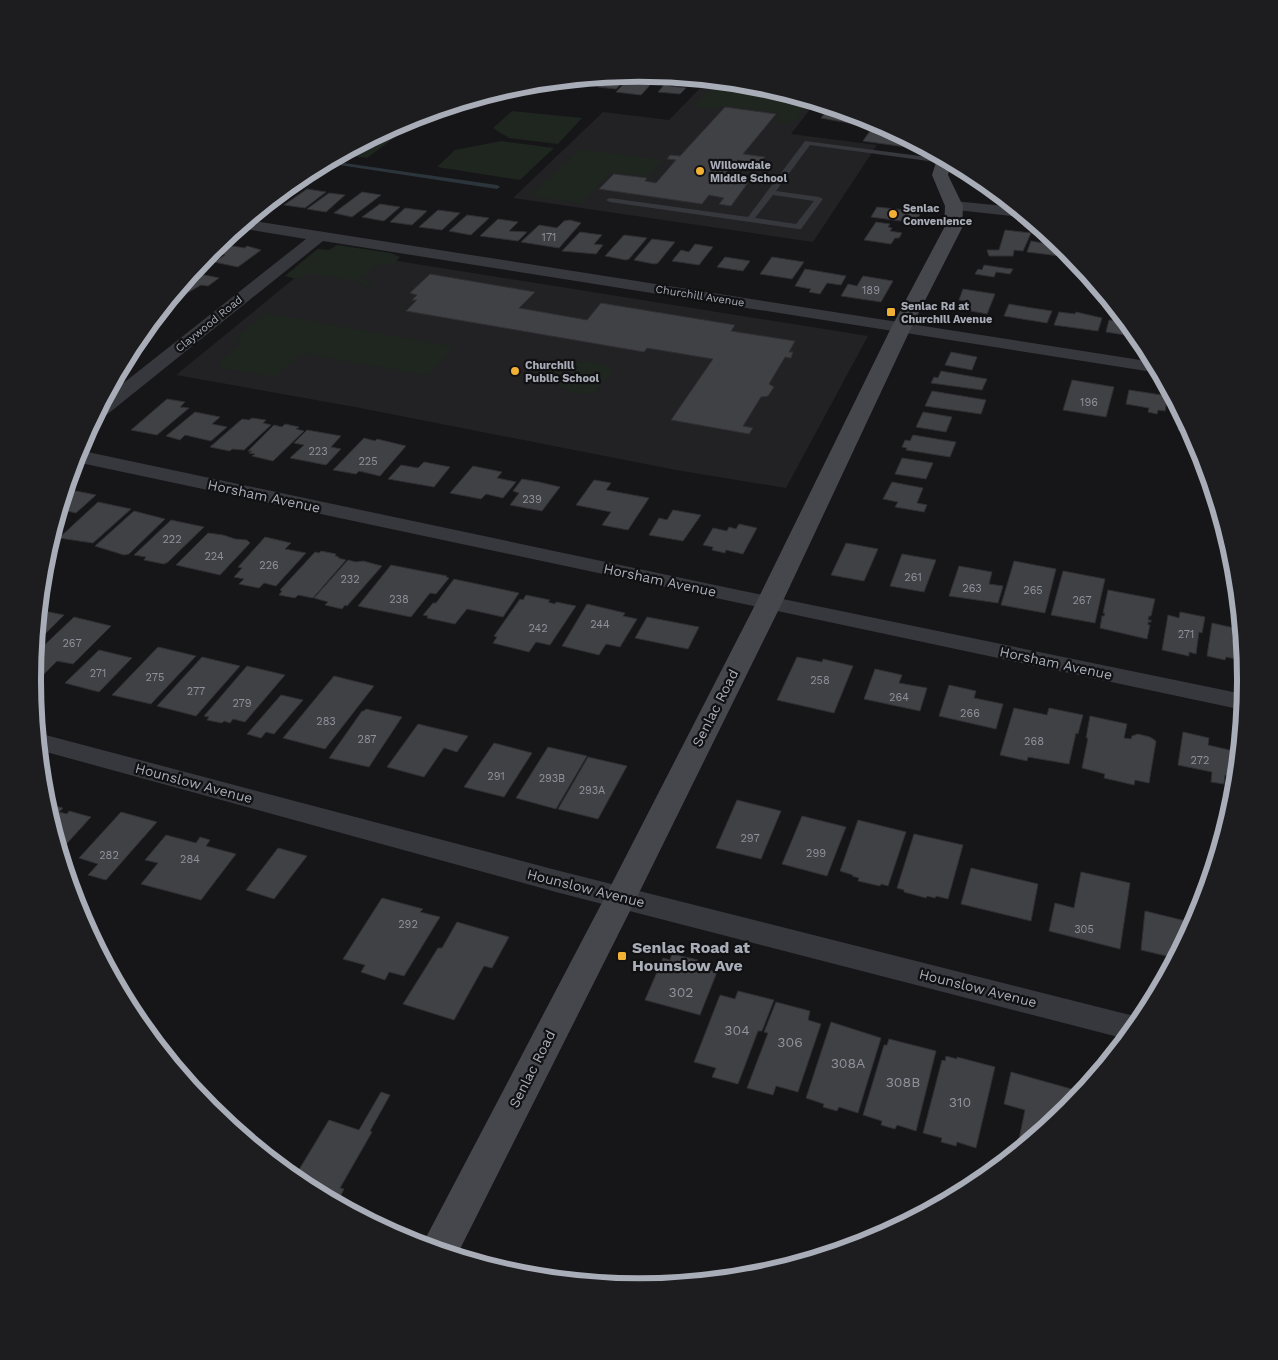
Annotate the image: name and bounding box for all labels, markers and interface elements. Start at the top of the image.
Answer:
place label: Willowdale Middle School [710,159,787,185]
marker: Willowdale Middle School [694,165,706,177]
place label: Senlac Convenience [903,202,972,228]
marker: Senlac Convenience [887,208,899,220]
house number: 171 [542,231,556,244]
street label: Churchill Avenue [655,283,745,309]
house number: 189 [862,284,880,297]
street label: Claywood Road [173,293,245,355]
place label: Senlac Rd at Churchill Avenue [901,300,992,326]
marker: Senlac Rd at Churchill Avenue [885,306,897,318]
place label: Churchill Public School [525,359,600,385]
marker: Churchill Public School [509,365,521,377]
house number: 196 [1080,396,1098,409]
house number: 223 [308,445,328,458]
house number: 225 [358,455,378,468]
street label: Horsham Avenue [206,476,322,516]
house number: 239 [522,493,542,506]
house number: 222 [162,533,182,546]
house number: 224 [204,550,224,563]
house number: 226 [259,559,279,572]
street label: Horsham Avenue [602,560,718,600]
house number: 261 [904,571,922,584]
house number: 232 [340,573,360,586]
house number: 263 [962,582,982,595]
house number: 265 [1023,584,1043,597]
house number: 238 [389,593,409,606]
house number: 267 [1072,594,1092,607]
house number: 244 [590,618,610,631]
house number: 242 [528,622,548,635]
house number: 271 [1178,628,1194,641]
house number: 267 [62,637,82,650]
street label: Horsham Avenue [998,643,1114,683]
house number: 271 [90,667,106,680]
street label: Senlac Road [689,667,741,749]
house number: 275 [146,671,164,684]
house number: 258 [810,674,830,687]
house number: 277 [187,685,205,698]
house number: 264 [889,691,909,704]
house number: 279 [232,697,252,710]
house number: 266 [960,707,980,720]
house number: 283 [316,715,336,728]
house number: 287 [358,733,376,746]
house number: 268 [1024,735,1044,748]
house number: 272 [1191,754,1209,767]
street label: Hounslow Avenue [134,760,254,806]
house number: 291 [487,770,505,783]
house number: 293B [539,772,565,785]
house number: 293A [579,784,605,797]
house number: 297 [740,832,760,845]
house number: 299 [806,847,826,860]
house number: 282 [99,849,119,862]
house number: 284 [180,853,200,866]
street label: Hounslow Avenue [525,866,647,910]
house number: 292 [398,918,418,931]
house number: 305 [1074,923,1094,936]
place label: Senlac Road at Hounslow Ave [632,938,750,975]
marker: Senlac Road at Hounslow Ave [616,950,628,962]
street label: Hounslow Avenue [917,966,1039,1010]
house number: 302 [668,984,694,1000]
house number: 304 [724,1022,750,1038]
street label: Senlac Road [506,1028,558,1110]
house number: 306 [777,1034,803,1050]
house number: 308A [831,1055,865,1071]
house number: 308B [886,1074,920,1090]
house number: 310 [949,1094,971,1110]

